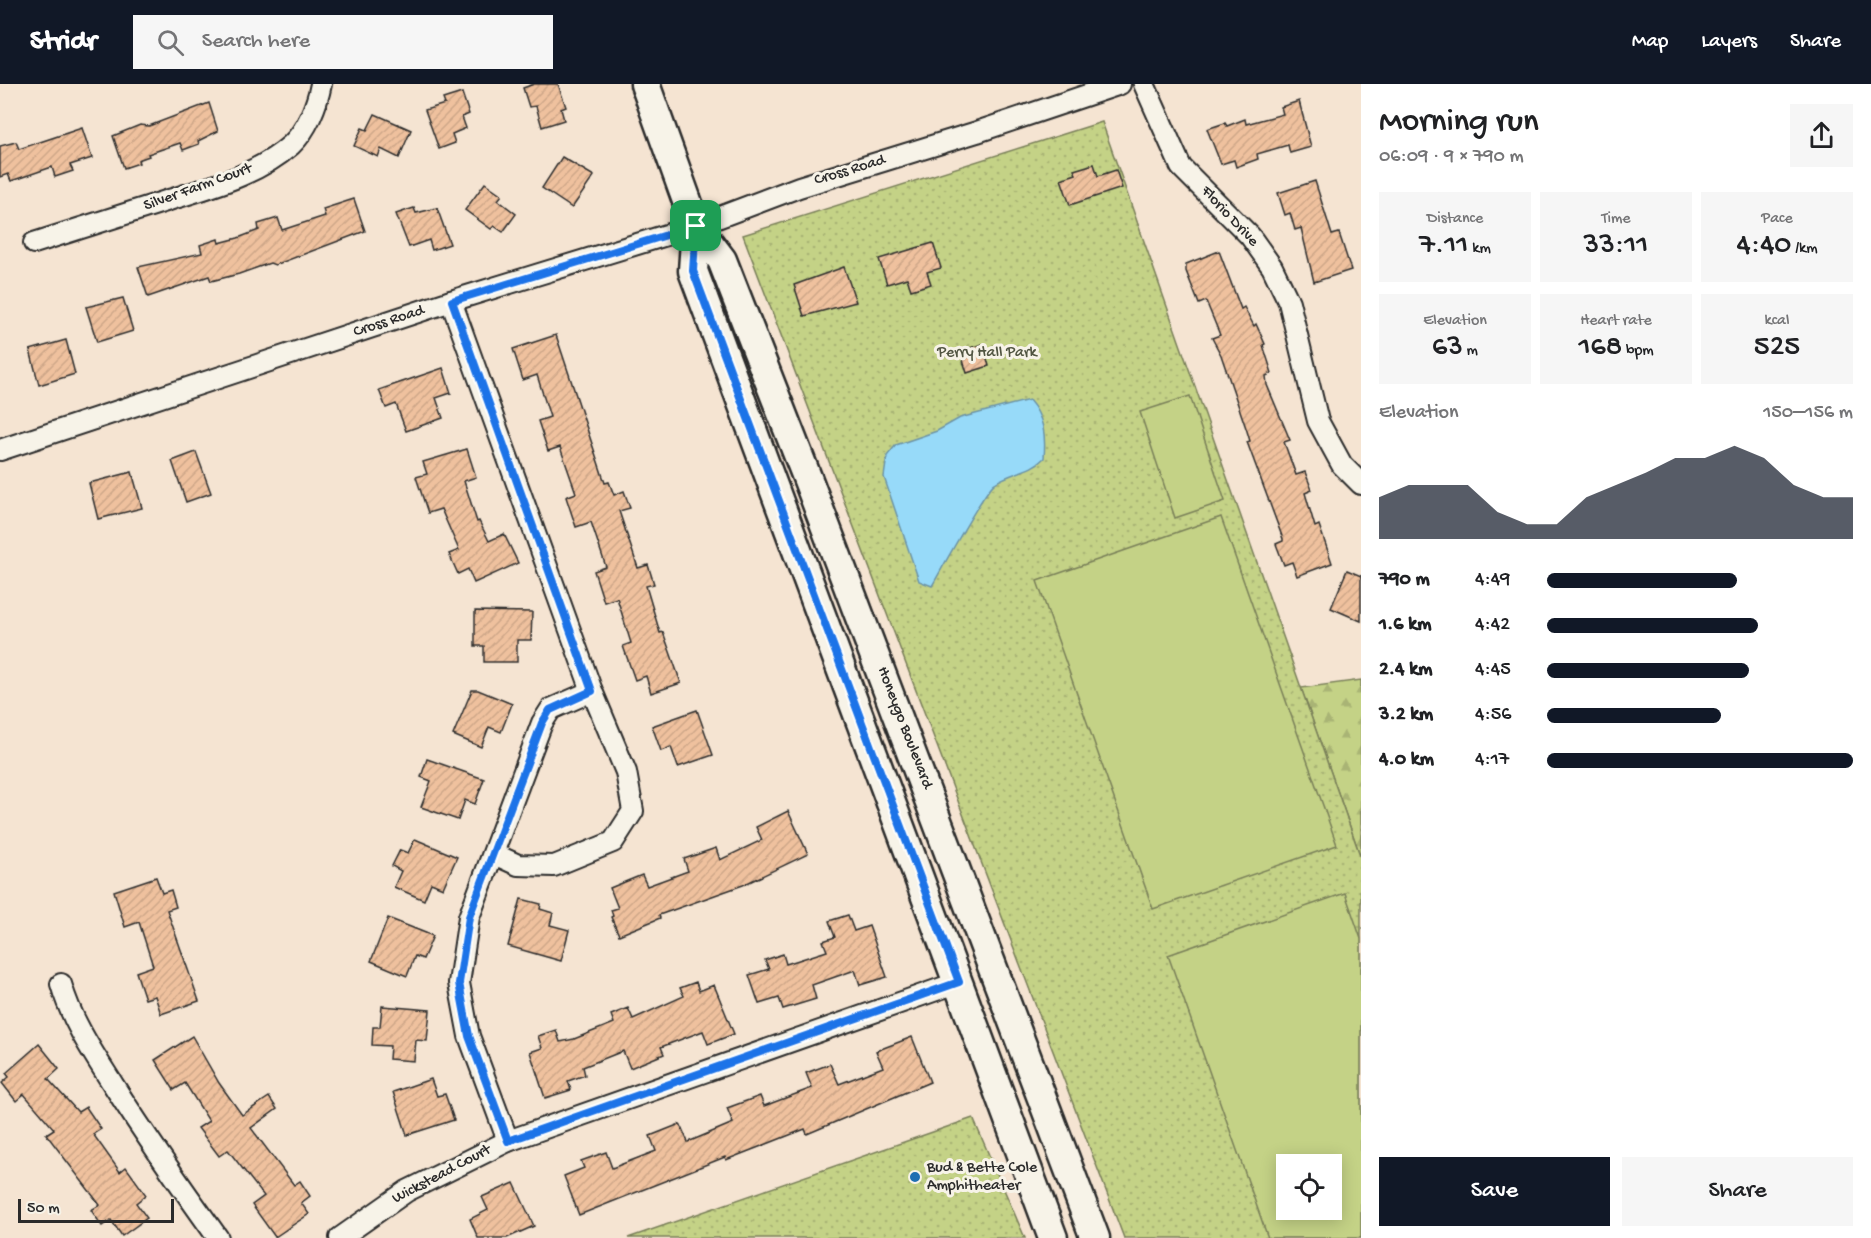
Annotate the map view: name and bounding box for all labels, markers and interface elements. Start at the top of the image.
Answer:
search box [133,15,553,69]
text: Stridr [30,26,97,59]
icon: search [154,26,187,59]
text: Search here [202,29,310,55]
text: Map [1632,30,1668,55]
text: Layers [1701,30,1757,55]
text: Share [1790,30,1841,55]
text: Morning run [1379,104,1539,142]
button: share [1790,104,1853,167]
text: 06:09 · 9 × 790 m [1379,146,1524,169]
street label: Cross Road [812,151,889,191]
street label: Silver Farm Court [141,159,256,216]
street label: Florio Drive [1195,182,1262,252]
pin [670,200,721,251]
icon: arrive [679,209,712,242]
text: Distance [1427,210,1483,229]
text: Time [1601,210,1631,229]
text: Pace [1761,210,1793,229]
text: 7.11 [1419,229,1468,264]
text: 33:11 [1584,229,1648,264]
text: 4:40 [1737,229,1791,264]
text: km [1468,240,1491,259]
text: /km [1791,240,1817,259]
street label: Cross Road [351,301,428,342]
text: Elevation [1423,312,1487,331]
text: Heart rate [1580,312,1652,331]
text: kcal [1765,312,1789,331]
text: 63 [1432,331,1463,366]
text: 168 [1578,331,1622,366]
text: 525 [1754,331,1800,366]
text: m [1463,342,1478,361]
text: bpm [1622,342,1654,361]
park label: Perry Hall Park [936,344,1039,363]
text: Elevation [1379,402,1459,425]
text: 150–156 m [1763,402,1853,425]
text: 790 m [1379,569,1430,592]
text: 4:49 [1475,569,1510,592]
text: 1.6 km [1379,614,1431,637]
text: 4:42 [1475,614,1510,637]
text: 2.4 km [1379,659,1432,682]
text: 4:45 [1475,659,1511,682]
street label: Honeygo Boulevard [872,664,937,793]
text: 3.2 km [1379,704,1433,727]
text: 4:56 [1475,704,1511,727]
text: 4.0 km [1379,749,1434,772]
text: 4:17 [1475,749,1509,772]
street label: Wickstead Court [389,1140,496,1209]
map controls [1276,1154,1342,1220]
button: locate [1276,1154,1342,1220]
button: Save [1379,1157,1610,1226]
button: Share [1622,1157,1853,1226]
place label: Bud & Bette Cole Amphitheater [926,1159,1038,1196]
marker: Bud & Bette Cole Amphitheater [908,1170,922,1184]
scale bar [18,1196,174,1224]
text: 50 m [27,1200,60,1219]

